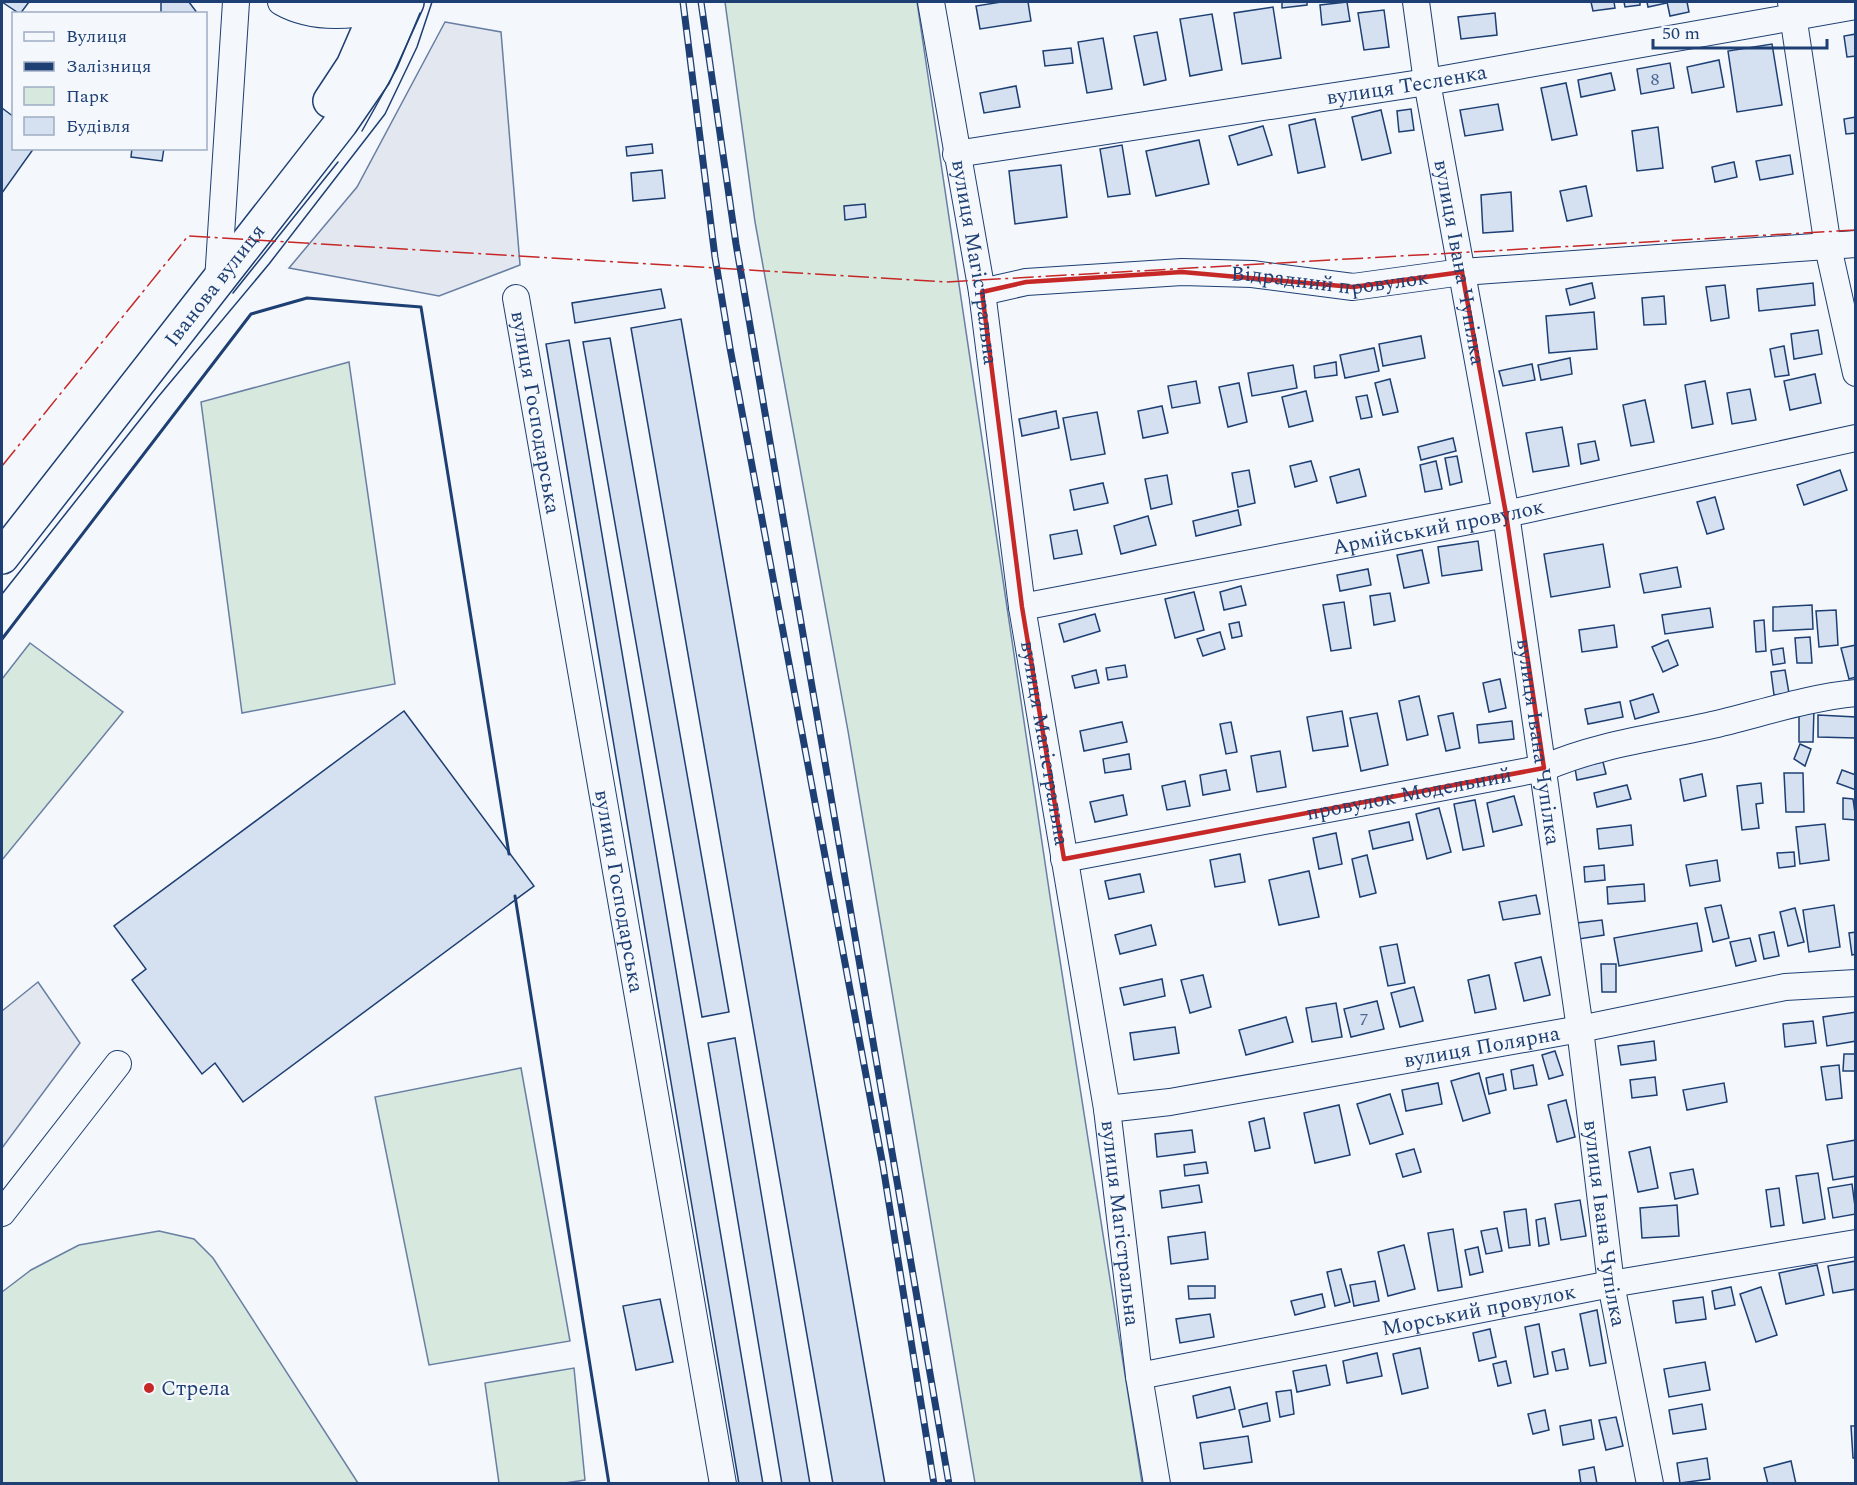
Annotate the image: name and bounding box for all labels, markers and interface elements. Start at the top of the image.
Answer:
legend [12,12,207,150]
scale bar [1653,12,1827,50]
text: 50 m [1662,20,1700,47]
text: Вулиця [66,23,127,50]
text: Залізниця [66,53,151,80]
street label: вулиця Тесленка [1324,57,1490,114]
house number: 8 [1651,66,1660,93]
text: Парк [66,83,109,110]
text: Будівля [66,113,130,140]
street label: вулиця Магістральна [942,157,1006,367]
street label: вулиця Івана Чупілка [1424,157,1494,369]
street label: Іванова вулиця [157,217,273,354]
street label: Відрадний провулок [1231,258,1431,304]
street label: вулиця Господарська [502,308,569,517]
street label: Армійський провулок [1330,491,1548,564]
street label: вулиця Івана Чупілка [1507,636,1568,848]
street label: вулиця Магістральна [1011,638,1077,849]
street label: провулок Модельний [1304,759,1514,830]
street label: вулиця Господарська [585,787,652,996]
house number: 7 [1360,1006,1369,1033]
street label: вулиця Полярна [1401,1018,1563,1077]
street label: вулиця Магістральна [1091,1118,1148,1329]
street label: вулиця Івана Чупілка [1574,1118,1634,1330]
street label: Морський провулок [1379,1276,1579,1345]
place label: Стрела [161,1373,231,1405]
marker: Стрела [142,1381,156,1395]

